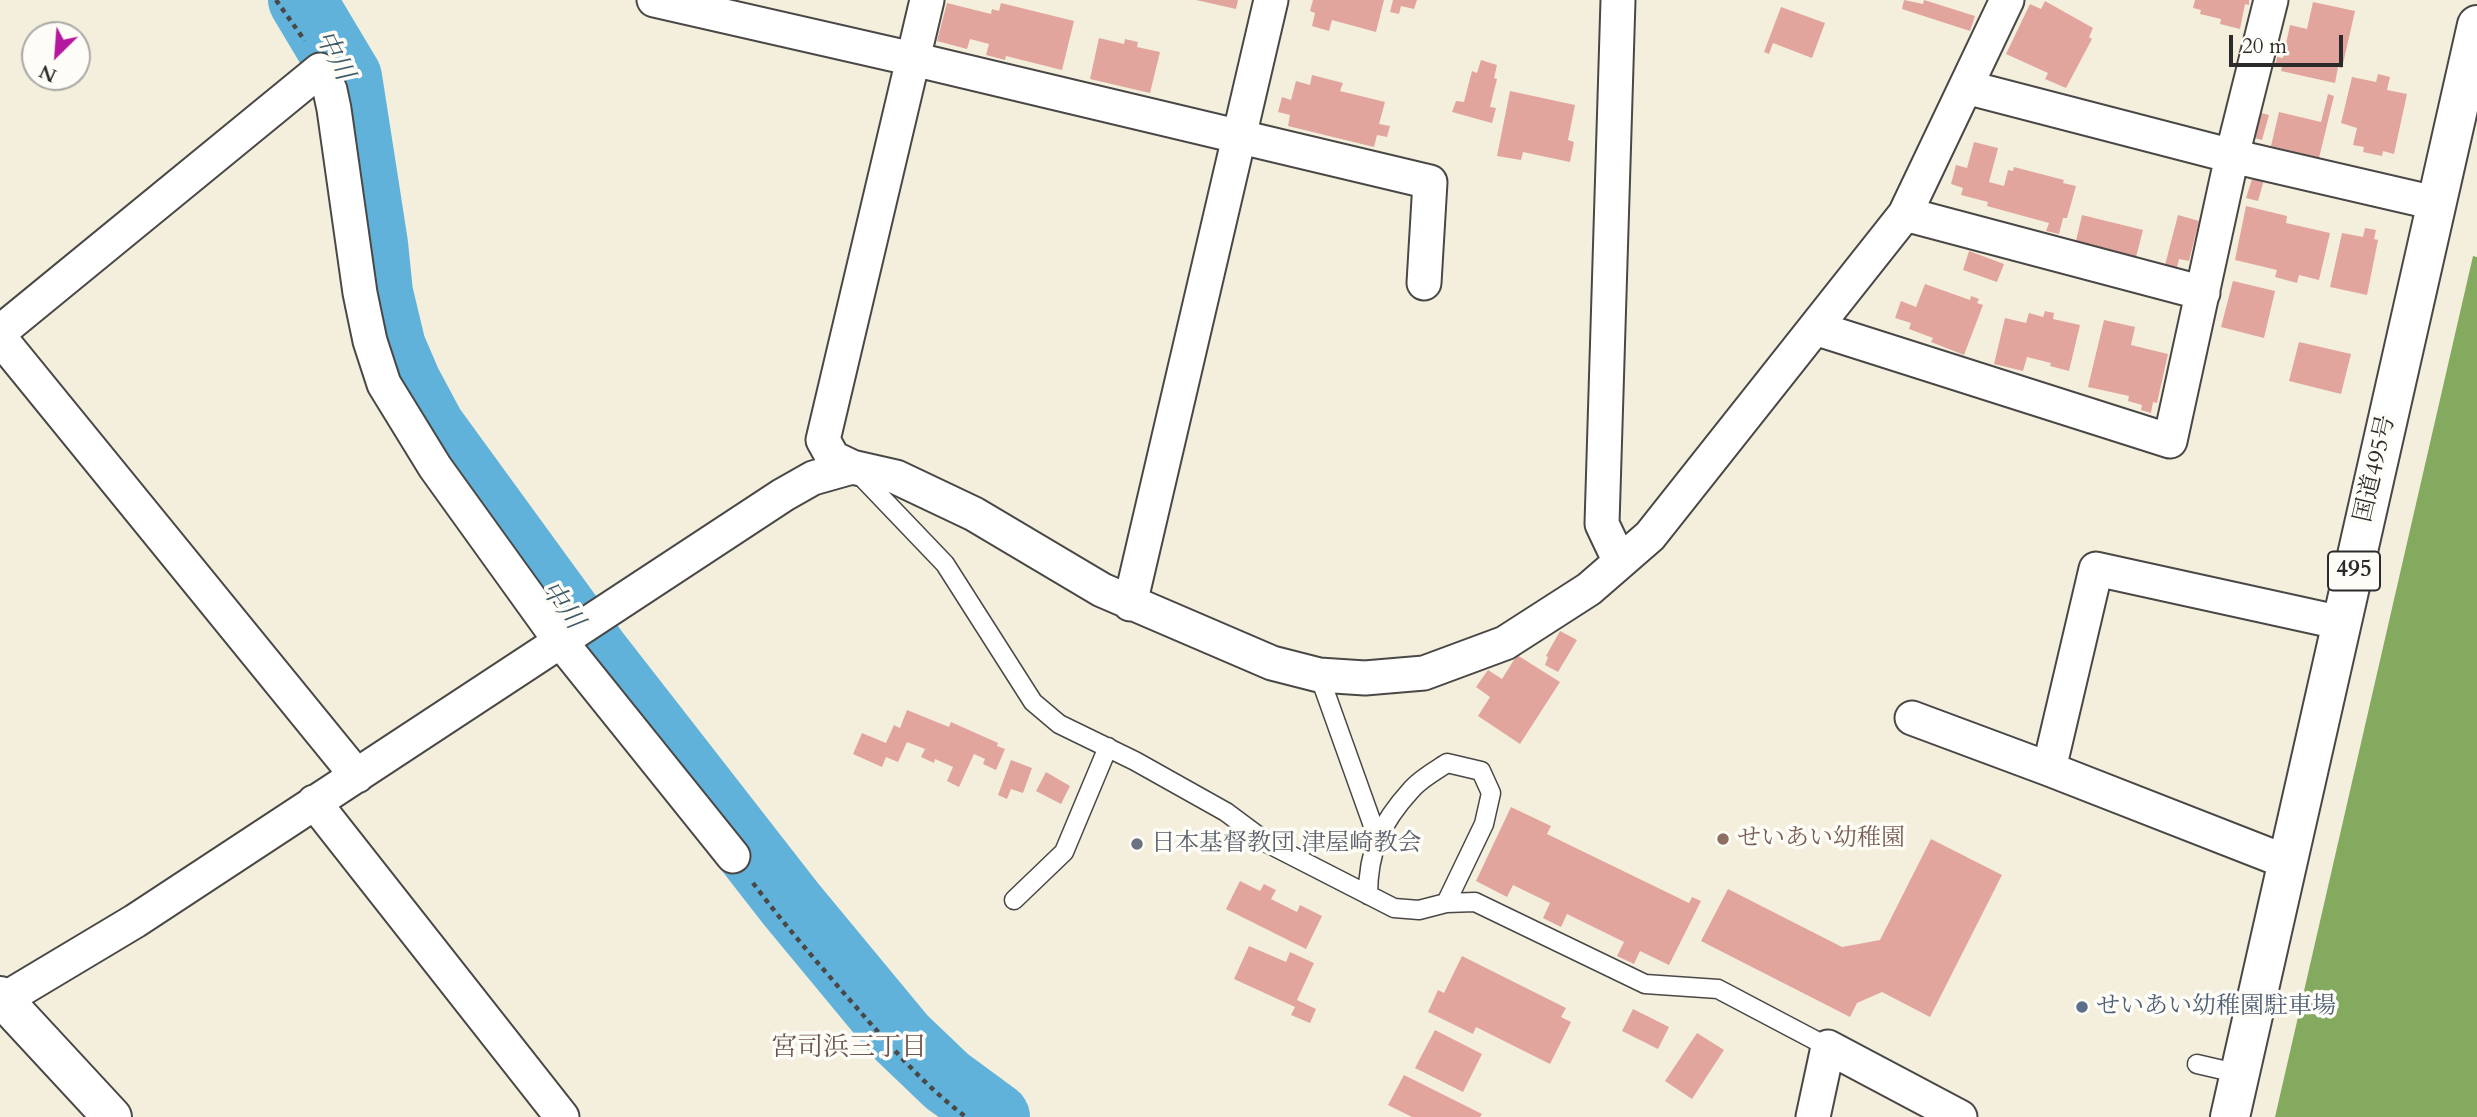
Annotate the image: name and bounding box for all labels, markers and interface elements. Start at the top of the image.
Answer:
north arrow [21,21,91,91]
scale bar [2232,21,2346,65]
water label: 中川 [307,26,359,86]
text: 20 m [2242,32,2287,61]
text: N [35,58,61,88]
street label: 国道495号 [2350,413,2402,525]
road number: 495 [2328,552,2380,590]
water label: 中川 [533,576,589,636]
place label: せいあい幼稚園 [1737,825,1905,853]
place label: 日本基督教団 津屋崎教会 [1151,830,1421,858]
marker: せいあい幼稚園 [1715,831,1731,847]
marker: 日本基督教団 津屋崎教会 [1129,836,1145,852]
place label: せいあい幼稚園駐車場 [2096,993,2336,1021]
marker: せいあい幼稚園駐車場 [2074,999,2090,1015]
district label: 宮司浜三丁目 [771,1033,927,1065]

